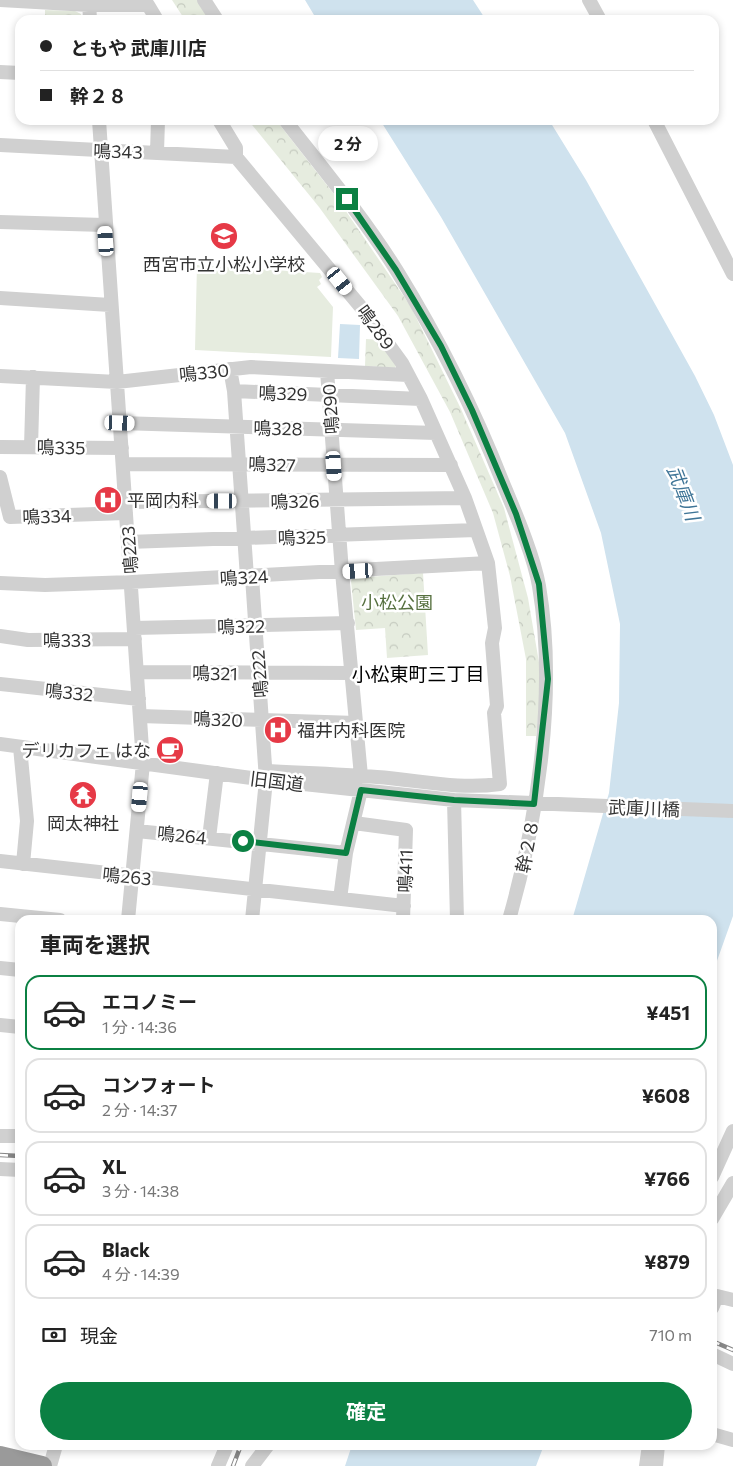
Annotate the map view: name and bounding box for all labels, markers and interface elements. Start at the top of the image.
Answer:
text: ともや 武庫川店 [70,36,207,59]
text: 幹２８ [70,84,127,107]
callout: 2 分 [317,126,377,162]
text: 2 分 [334,134,362,153]
street label: 鳴343 [93,139,143,163]
route end [336,188,358,210]
school or university icon: 西宮市立小松小学校 [209,221,239,251]
car [97,226,114,256]
place label: 西宮市立小松小学校 [143,253,305,275]
car [324,265,355,297]
street label: 鳴289 [352,300,400,354]
street label: 鳴330 [178,358,230,386]
street label: 鳴329 [258,381,308,405]
street label: 鳴290 [317,383,343,435]
car [104,415,135,431]
street label: 鳴328 [253,417,303,439]
street label: 鳴335 [36,436,86,458]
car [325,451,342,481]
street label: 鳴327 [248,452,296,476]
water label: 武庫川 [663,462,706,526]
hospital icon: 平岡内科 [93,485,123,515]
place label: 平岡内科 [127,489,199,511]
street label: 鳴326 [270,490,320,512]
car [207,494,237,509]
street label: 鳴334 [22,504,72,528]
street label: 鳴223 [116,525,142,575]
street label: 鳴325 [278,526,326,548]
car [342,563,373,579]
street label: 鳴324 [219,565,269,589]
park label: 小松公園 [361,591,433,613]
street label: 鳴322 [217,615,265,637]
street label: 鳴333 [43,629,91,651]
street label: 鳴222 [246,649,272,699]
street label: 鳴321 [192,662,238,684]
district label: 小松東町三丁目 [351,662,485,685]
street label: 鳴332 [44,679,94,705]
street label: 鳴320 [193,707,243,731]
hospital icon: 福井内科医院 [263,715,293,745]
place label: 福井内科医院 [297,719,405,741]
cafe icon: デリカフェ はな [155,735,185,765]
place label: デリカフェ はな [22,739,151,761]
street label: 旧国道 [249,767,305,795]
temple icon: 岡太神社 [68,780,98,810]
car [131,781,148,813]
street label: 武庫川橋 [608,796,680,820]
place label: 岡太神社 [47,812,119,834]
street label: 幹２８ [511,817,543,875]
street label: 鳴264 [156,821,208,849]
route start [232,830,254,852]
street label: 鳴411 [393,849,417,893]
street label: 鳴263 [101,862,153,890]
text: 車両を選択 [40,931,150,958]
icon: car [42,990,87,1035]
text: エコノミー [102,990,197,1013]
text: ¥451 [646,1001,690,1024]
text: 1 分 · 14:36 [102,1017,177,1036]
icon: car [42,1073,87,1118]
text: コンフォート [102,1073,215,1096]
text: ¥608 [642,1084,690,1107]
text: 2 分 · 14:37 [102,1100,178,1119]
text: XL [102,1155,127,1178]
icon: car [42,1156,87,1201]
text: ¥766 [644,1167,690,1190]
text: 3 分 · 14:38 [102,1181,179,1200]
text: Black [102,1238,150,1261]
icon: car [42,1239,87,1284]
text: ¥879 [644,1250,690,1273]
text: 4 分 · 14:39 [102,1264,180,1283]
icon: cash [40,1321,68,1349]
text: 現金 [80,1324,118,1347]
text: 710 m [649,1325,692,1344]
button: 確定 [40,1382,692,1440]

